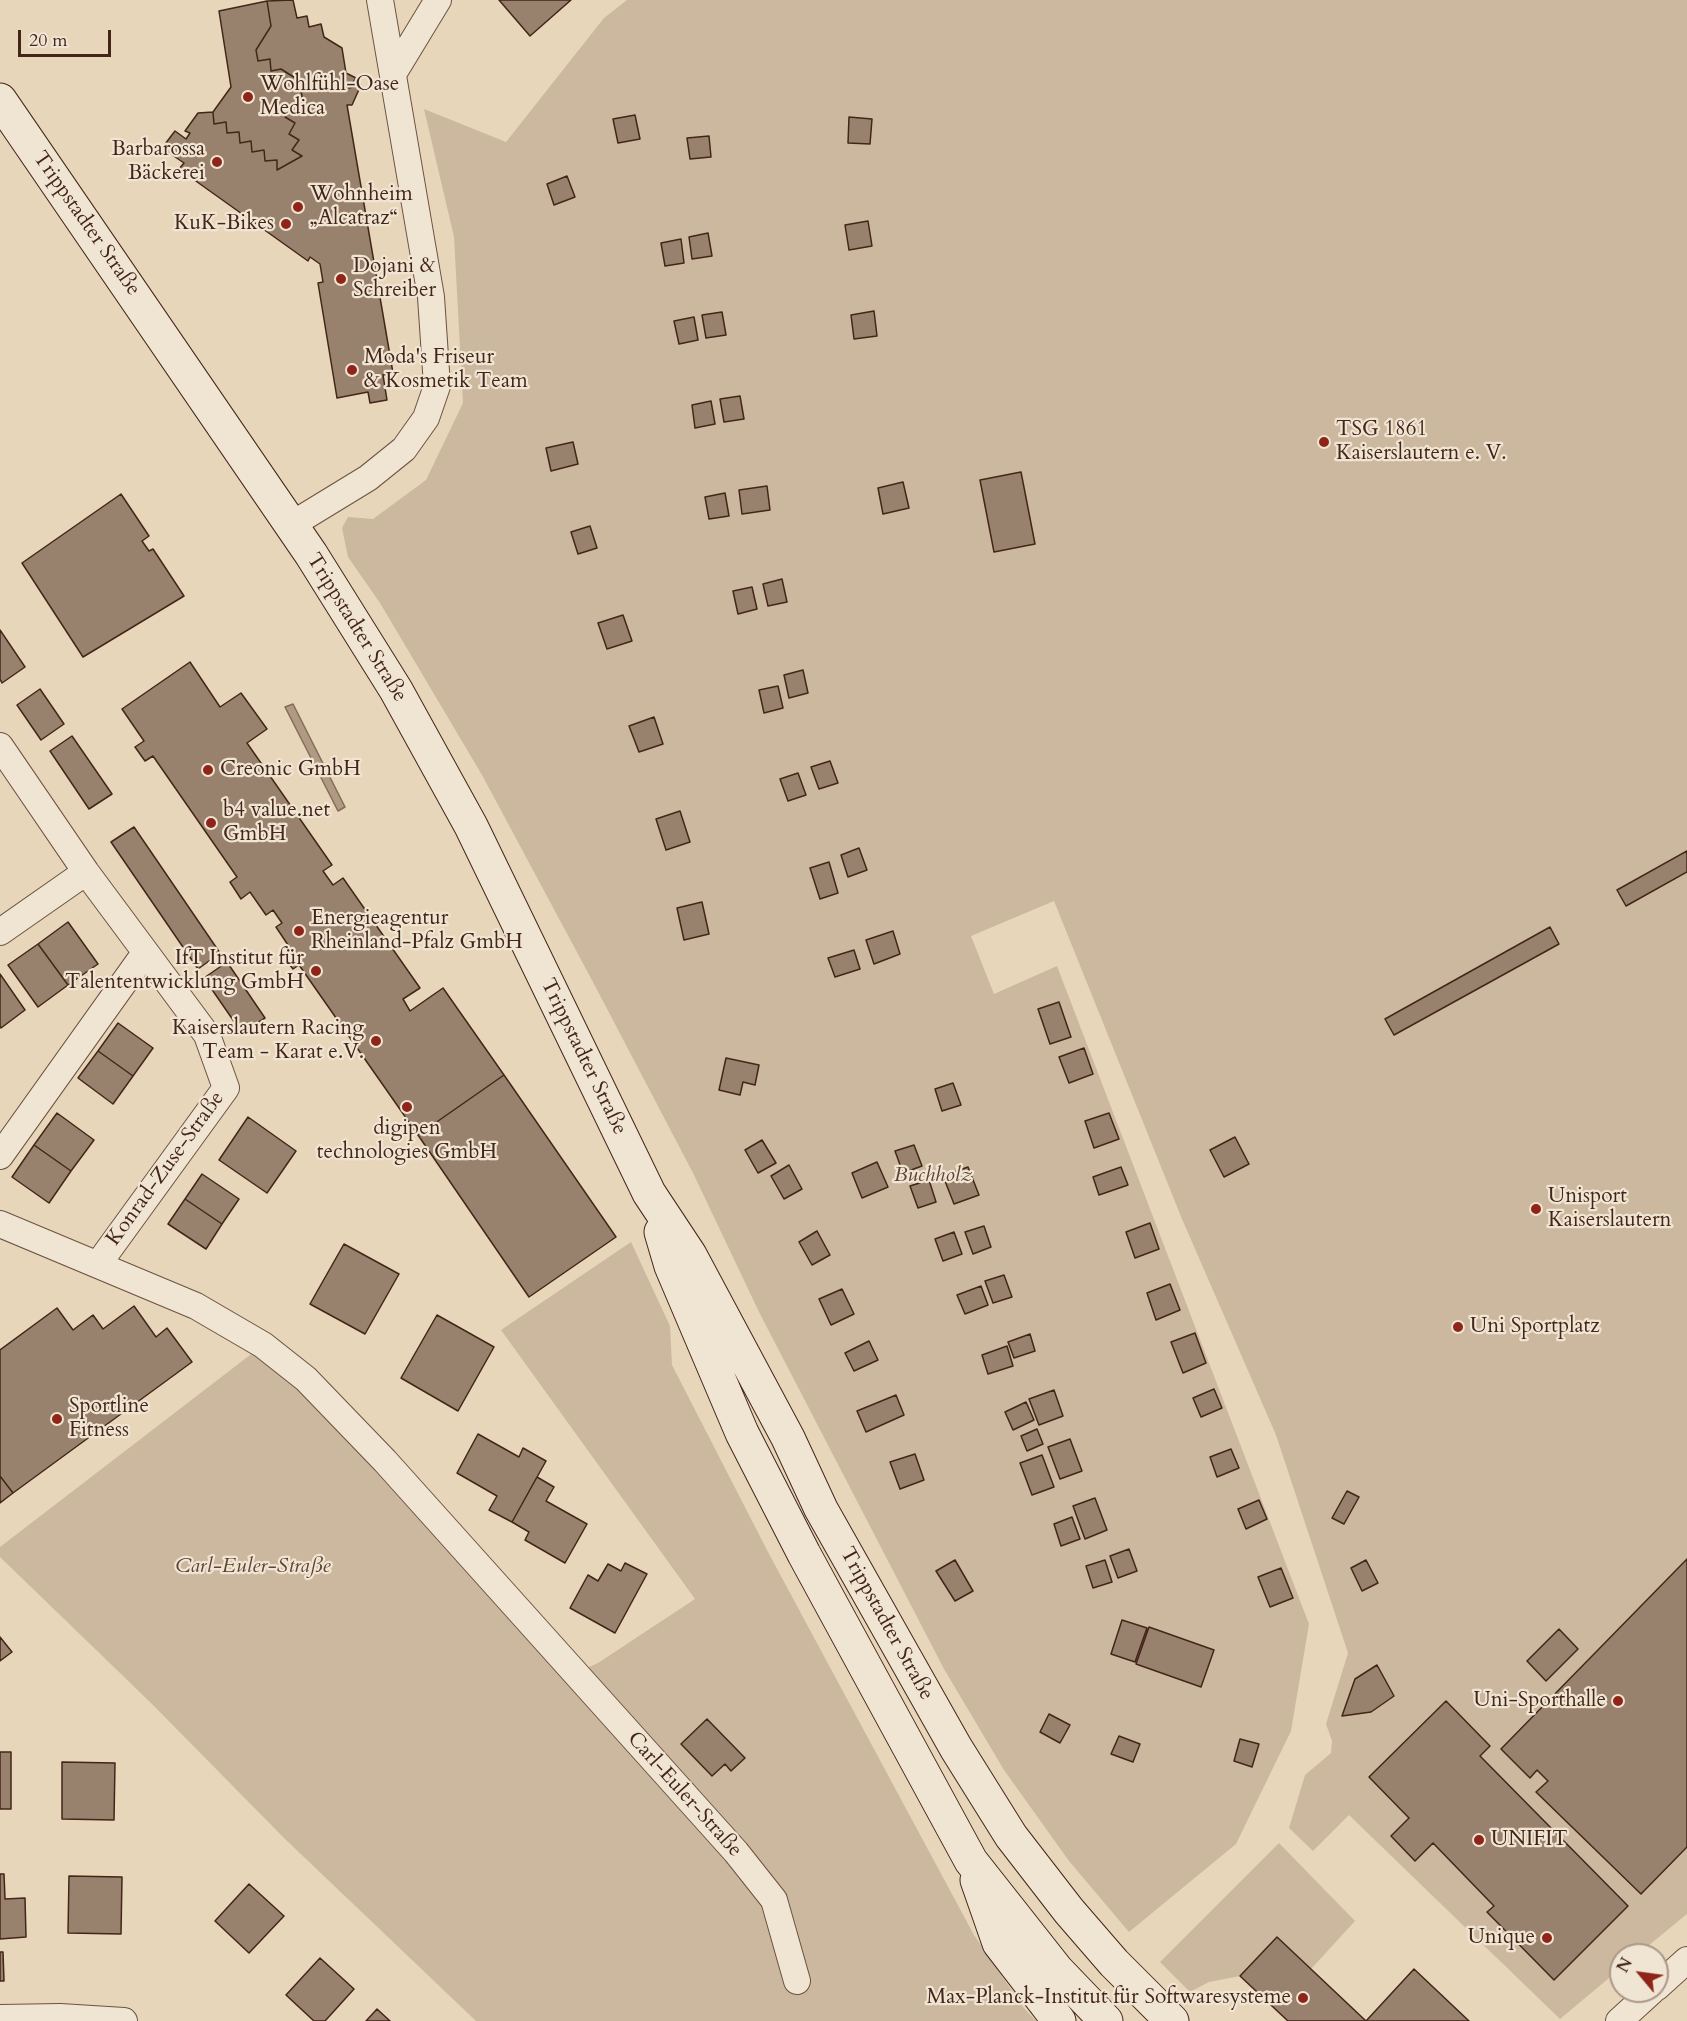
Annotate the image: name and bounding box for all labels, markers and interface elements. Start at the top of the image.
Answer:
scale bar [21,18,114,56]
text: 20 m [29,28,68,53]
place label: Wohlfühl-Oase Medica [260,72,399,122]
marker: Wohlfühl-Oase Medica [241,90,255,104]
place label: Barbarossa Bäckerei [112,137,205,187]
street label: Trippstadter Straße [27,147,145,301]
marker: Barbarossa Bäckerei [210,155,224,169]
place label: Wohnheim „Alcatraz“ [310,182,413,232]
marker: Wohnheim „Alcatraz“ [291,200,305,214]
place label: KuK-Bikes [174,211,274,237]
marker: KuK-Bikes [279,217,293,231]
place label: Dojani & Schreiber [353,254,436,304]
marker: Dojani & Schreiber [334,272,348,286]
place label: Moda's Friseur & Kosmetik Team [364,345,528,395]
marker: Moda's Friseur & Kosmetik Team [345,363,359,377]
place label: TSG 1861 Kaiserslautern e. V. [1336,417,1506,467]
marker: TSG 1861 Kaiserslautern e. V. [1317,435,1331,449]
street label: Trippstadter Straße [300,549,412,707]
place label: Creonic GmbH [220,757,361,783]
marker: Creonic GmbH [201,763,215,777]
place label: b4 value.net GmbH [223,798,330,848]
marker: b4 value.net GmbH [204,816,218,830]
place label: Energieagentur Rheinland-Pfalz GmbH [311,906,523,956]
marker: Energieagentur Rheinland-Pfalz GmbH [292,924,306,938]
place label: IfT Institut für Talententwicklung GmbH [65,946,304,996]
marker: IfT Institut für Talententwicklung GmbH [309,964,323,978]
street label: Trippstadter Straße [534,975,632,1139]
place label: Kaiserslautern Racing Team - Karat e.V. [172,1016,364,1066]
marker: Kaiserslautern Racing Team - Karat e.V. [369,1034,383,1048]
street label: Konrad-Zuse-Straße [102,1087,230,1251]
marker: digipen technologies GmbH [400,1100,414,1114]
place label: digipen technologies GmbH [317,1116,497,1166]
park label: Buchholz [894,1163,972,1189]
place label: Unisport Kaiserslautern [1548,1184,1672,1234]
marker: Unisport Kaiserslautern [1529,1202,1543,1216]
place label: Uni Sportplatz [1470,1314,1600,1340]
marker: Uni Sportplatz [1451,1320,1465,1334]
place label: Sportline Fitness [69,1394,149,1444]
marker: Sportline Fitness [50,1412,64,1426]
street label: Trippstadter Straße [834,1543,938,1705]
park label: Carl-Euler-Straße [175,1554,331,1580]
place label: Uni-Sporthalle [1473,1688,1606,1714]
marker: Uni-Sporthalle [1611,1694,1625,1708]
street label: Carl-Euler-Straße [621,1727,747,1863]
place label: UNIFIT [1491,1827,1568,1853]
marker: UNIFIT [1472,1833,1486,1847]
place label: Unique [1468,1925,1535,1951]
marker: Unique [1540,1931,1554,1945]
north arrow [1609,1943,1669,2003]
text: N [1612,1954,1638,1977]
place label: Max-Planck-Institut für Softwaresysteme [926,1985,1291,2011]
marker: Max-Planck-Institut für Softwaresysteme [1296,1991,1310,2005]

